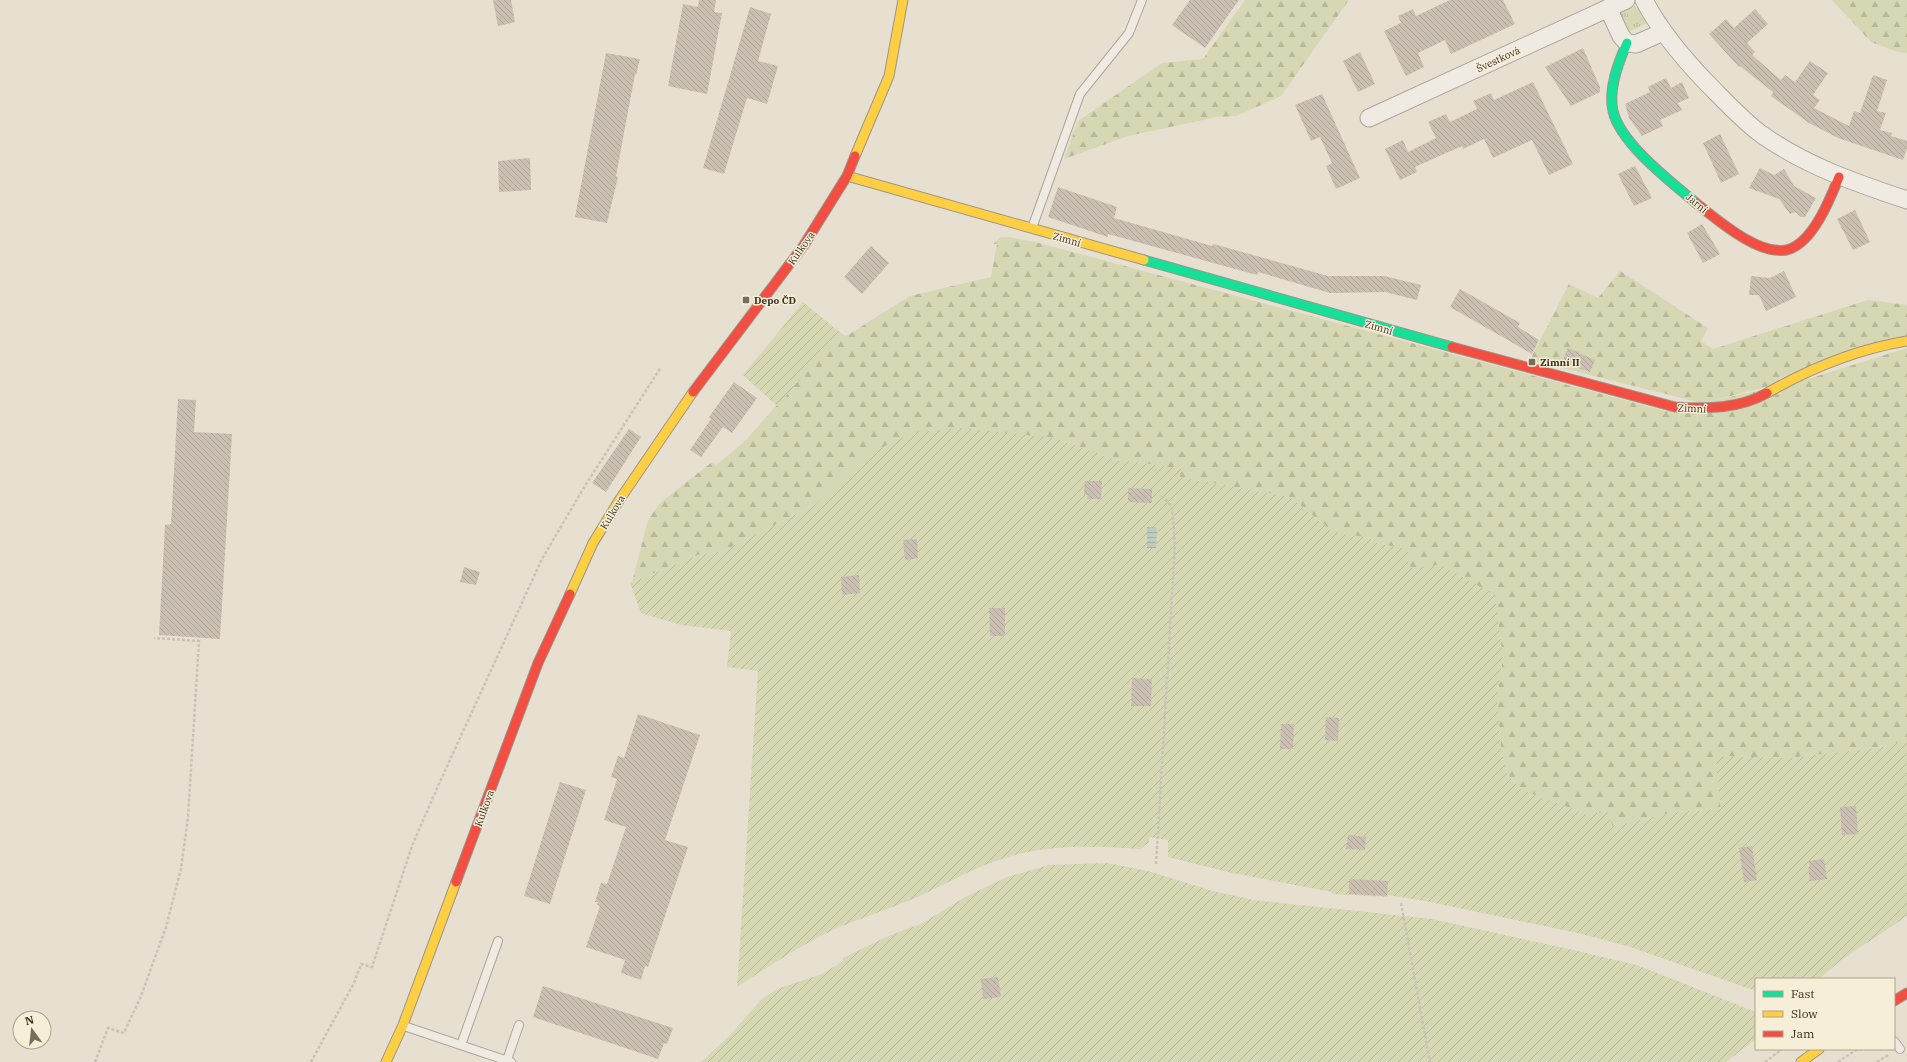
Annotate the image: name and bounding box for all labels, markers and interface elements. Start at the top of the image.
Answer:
street label: Švestková [1474,43,1523,75]
street label: Jarní [1683,191,1710,216]
street label: Kulkova [785,229,818,268]
street label: Zimní [1051,229,1082,250]
place label: Depo ČD [754,294,796,307]
marker: Depo ČD [741,295,751,305]
street label: Zimní [1363,317,1394,338]
place label: Zimní II [1540,356,1580,369]
marker: Zimní II [1527,357,1537,367]
street label: Zimní [1677,402,1706,415]
street label: Kulkova [597,492,628,532]
street label: Kulkova [472,788,497,828]
legend [1755,978,1895,1050]
text: Fast [1791,986,1815,1001]
text: Slow [1791,1006,1818,1021]
north arrow [12,1010,52,1050]
text: N [23,1012,36,1028]
text: Jam [1791,1026,1815,1041]

